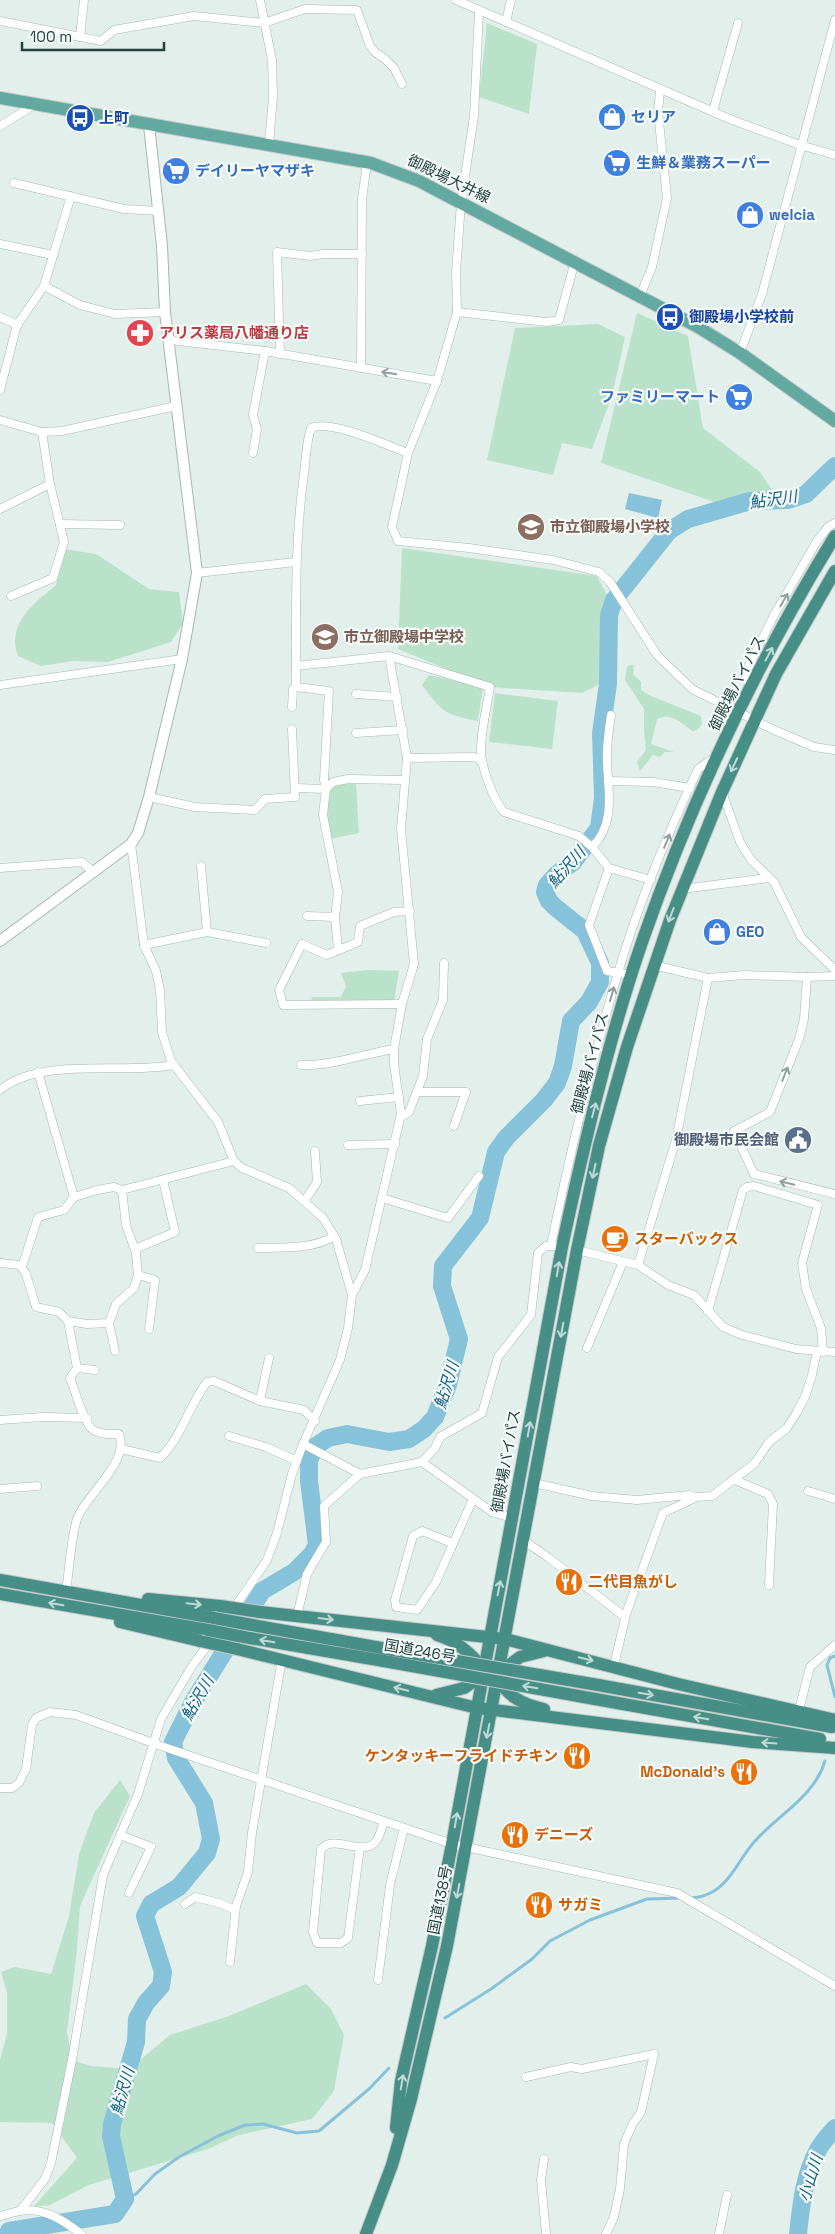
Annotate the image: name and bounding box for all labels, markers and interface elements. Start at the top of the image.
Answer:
scale bar [22,20,165,52]
text: 100 m [30,27,72,46]
shop icon: セリア [597,102,627,132]
bus stop icon: 上町 [65,103,95,133]
place label: セリア [631,107,676,126]
place label: 上町 [99,108,129,127]
supermarket icon: 生鮮＆業務スーパー [602,148,632,178]
street label: 御殿場大井線 [405,150,494,207]
place label: 生鮮＆業務スーパー [636,153,771,172]
supermarket icon: デイリーヤマザキ [161,156,191,186]
place label: デイリーヤマザキ [195,161,315,180]
shop icon: welcia [735,200,765,230]
place label: welcia [769,205,815,224]
bus stop icon: 御殿場小学校前 [655,302,685,332]
place label: 御殿場小学校前 [689,307,794,326]
pharmacy icon: アリス薬局八幡通り店 [125,318,155,348]
place label: アリス薬局八幡通り店 [159,323,309,342]
one-way arrow [381,367,397,377]
supermarket icon: ファミリーマート [724,382,754,412]
place label: ファミリーマート [600,387,720,406]
water label: 鮎沢川 [748,485,800,513]
school or university icon: 市立御殿場小学校 [516,512,546,542]
place label: 市立御殿場小学校 [550,517,670,536]
one-way arrow [779,593,789,607]
school or university icon: 市立御殿場中学校 [310,622,340,652]
place label: 市立御殿場中学校 [344,627,464,646]
street label: 御殿場バイパス [704,632,769,734]
one-way arrow [765,647,774,662]
one-way arrow [729,757,738,772]
one-way arrow [663,834,672,849]
water label: 鮎沢川 [543,841,591,892]
one-way arrow [666,907,676,922]
shop icon: GEO [702,917,732,947]
place label: GEO [736,922,764,941]
one-way arrow [607,986,617,1002]
street label: 御殿場バイパス [567,1010,612,1116]
one-way arrow [781,1067,790,1082]
one-way arrow [590,1103,599,1119]
public building icon: 御殿場市民会館 [783,1125,813,1155]
place label: 御殿場市民会館 [674,1130,779,1149]
one-way arrow [589,1162,598,1178]
one-way arrow [780,1178,796,1187]
cafe icon: スターバックス [600,1224,630,1254]
place label: スターバックス [634,1229,738,1248]
one-way arrow [554,1261,564,1277]
one-way arrow [557,1321,566,1337]
water label: 鮎沢川 [429,1357,464,1411]
street label: 御殿場バイパス [487,1408,524,1514]
one-way arrow [524,1421,534,1437]
restaurant icon: 二代目魚がし [554,1567,584,1597]
place label: 二代目魚がし [588,1572,678,1591]
one-way arrow [494,1581,504,1597]
one-way arrow [49,1599,65,1609]
one-way arrow [185,1599,201,1608]
one-way arrow [317,1614,333,1624]
street label: 国道246号 [383,1635,457,1666]
one-way arrow [260,1636,276,1646]
one-way arrow [577,1655,593,1664]
water label: 鮎沢川 [176,1670,220,1724]
one-way arrow [522,1682,538,1692]
one-way arrow [393,1684,409,1693]
one-way arrow [638,1689,654,1699]
one-way arrow [693,1712,709,1722]
one-way arrow [483,1723,492,1739]
one-way arrow [761,1738,777,1747]
restaurant icon: ケンタッキーフライドチキン [562,1741,592,1771]
place label: ケンタッキーフライドチキン [365,1746,558,1765]
restaurant icon: McDonald's [729,1757,759,1787]
place label: McDonald's [640,1762,725,1781]
one-way arrow [452,1813,462,1829]
restaurant icon: デニーズ [500,1820,530,1850]
place label: デニーズ [534,1825,593,1844]
street label: 国道138号 [424,1864,455,1936]
one-way arrow [453,1883,462,1899]
restaurant icon: サガミ [524,1890,554,1920]
place label: サガミ [558,1895,603,1914]
water label: 鮎沢川 [106,2063,140,2117]
one-way arrow [397,2074,407,2090]
water label: 小山川 [793,2150,828,2204]

